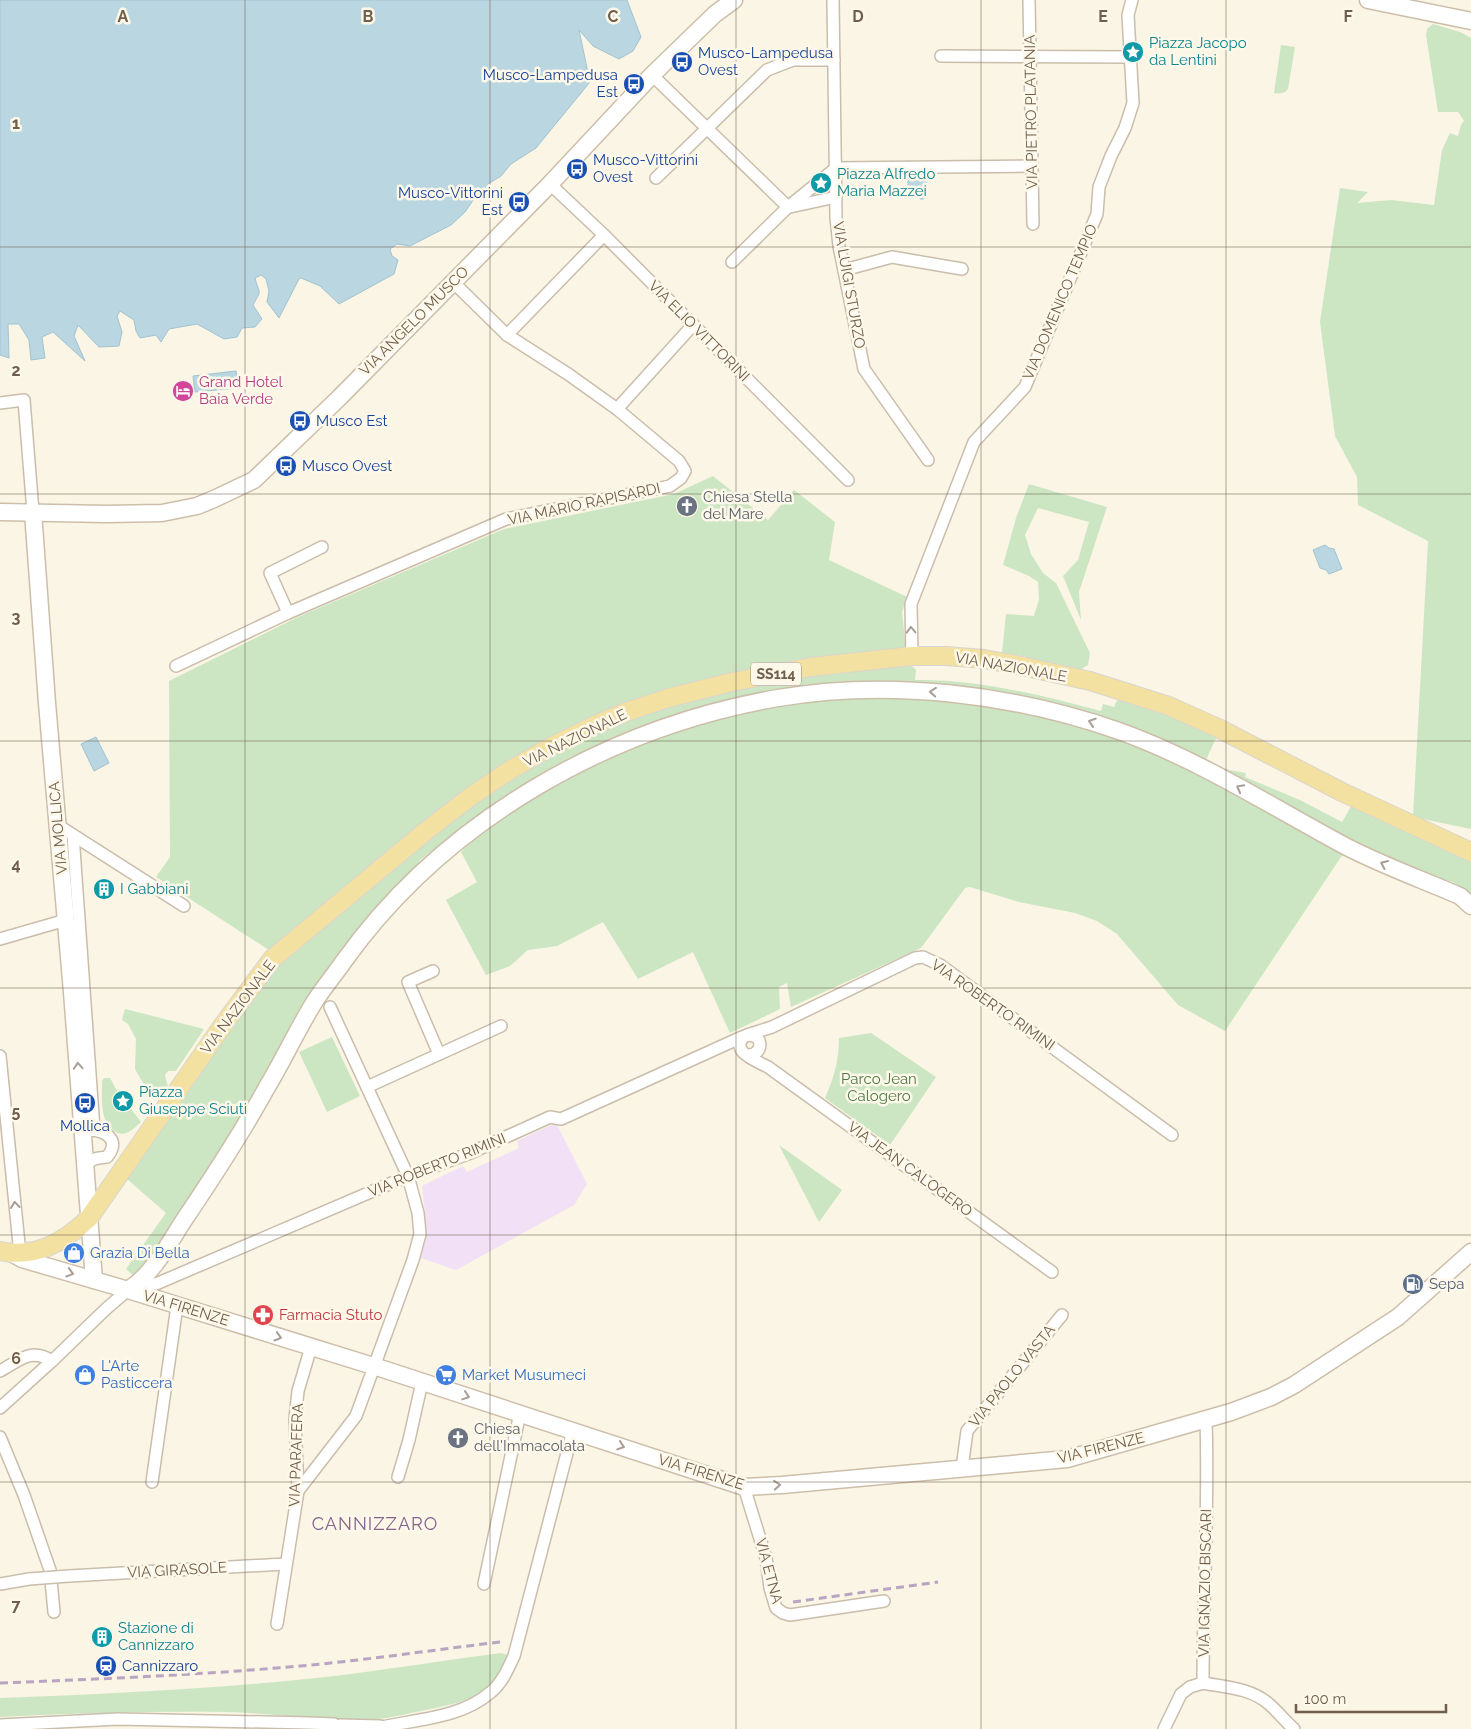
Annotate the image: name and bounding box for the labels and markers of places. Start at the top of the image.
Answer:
place label: Piazza Jacopo da Lentini [1149,34,1247,69]
place icon: Piazza Jacopo da Lentini [1121,40,1145,64]
place label: Musco-Lampedusa Ovest [698,44,833,79]
bus stop icon: Musco-Lampedusa Ovest [670,50,694,74]
place label: Musco-Lampedusa Est [483,66,618,101]
bus stop icon: Musco-Lampedusa Est [622,72,646,96]
place label: Musco-Vittorini Ovest [593,151,698,186]
bus stop icon: Musco-Vittorini Ovest [565,157,589,181]
place label: Piazza Alfredo Maria Mazzei [837,165,935,200]
place icon: Piazza Alfredo Maria Mazzei [809,171,833,195]
place label: Musco-Vittorini Est [398,184,503,219]
bus stop icon: Musco-Vittorini Est [507,190,531,214]
place label: Grand Hotel Baia Verde [199,373,284,408]
hotel icon: Grand Hotel Baia Verde [171,379,195,403]
bus stop icon: Musco Est [288,409,312,433]
place label: Musco Est [316,412,388,430]
bus stop icon: Musco Ovest [274,454,298,478]
place label: Musco Ovest [302,457,392,475]
place label: Chiesa Stella del Mare [703,488,792,523]
church icon: Chiesa Stella del Mare [675,494,699,518]
building icon: I Gabbiani [92,877,116,901]
place label: I Gabbiani [120,880,188,898]
place label: Piazza Giuseppe Sciuti [139,1083,247,1118]
place icon: Piazza Giuseppe Sciuti [111,1089,135,1113]
bus stop icon: Mollica [73,1091,97,1115]
place label: Mollica [60,1117,110,1135]
shop icon: Grazia Di Bella [62,1241,86,1265]
place label: Grazia Di Bella [90,1244,190,1262]
fuel station icon: Sepa [1401,1272,1425,1296]
place label: Sepa [1429,1275,1464,1293]
pharmacy icon: Farmacia Stuto [251,1303,275,1327]
place label: Farmacia Stuto [279,1306,383,1324]
place label: L'Arte Pasticcera [101,1357,173,1392]
shop icon: L'Arte Pasticcera [73,1363,97,1387]
supermarket icon: Market Musumeci [434,1363,458,1387]
place label: Market Musumeci [462,1366,586,1384]
place label: Chiesa dell'Immacolata [474,1420,585,1455]
church icon: Chiesa dell'Immacolata [446,1426,470,1450]
place label: Stazione di Cannizzaro [118,1619,194,1654]
building icon: Stazione di Cannizzaro [90,1625,114,1649]
station icon: Cannizzaro [94,1654,118,1678]
place label: Cannizzaro [122,1657,198,1675]

